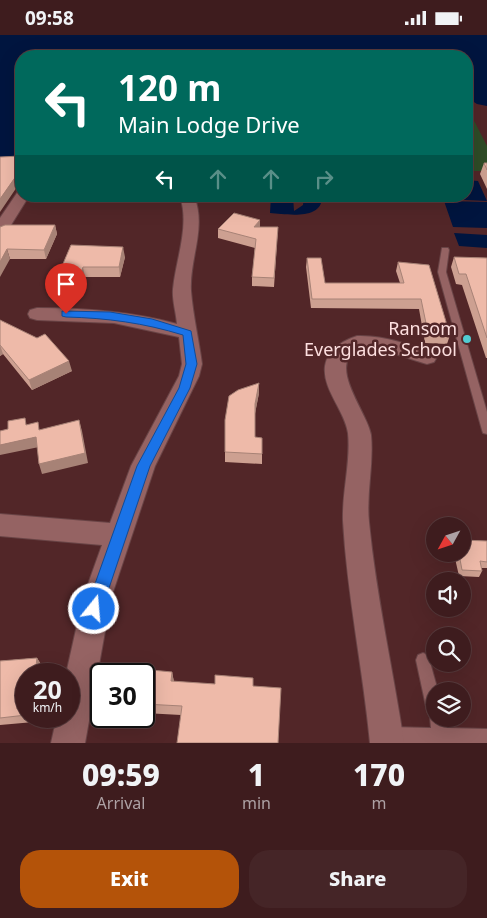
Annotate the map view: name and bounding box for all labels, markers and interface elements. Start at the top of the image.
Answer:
text: 09:58 [25,5,74,31]
text: 120 m [118,64,221,111]
icon: left [35,70,100,135]
text: Main Lodge Drive [118,109,300,139]
icon: left [151,165,179,193]
icon: ahead [204,165,232,193]
icon: ahead [257,165,285,193]
icon: right [310,165,338,193]
pin [45,263,87,314]
icon: arrive [52,270,80,298]
place label: Ransom Everglades School [304,316,457,361]
marker: Ransom Everglades School [461,333,473,345]
north arrow [426,517,471,563]
map controls [426,517,471,727]
button: sound [426,572,471,617]
position arrow [67,582,119,634]
button: search [426,627,471,672]
speed limit sign: 30 [90,663,155,728]
text: 20 [33,672,62,706]
button: layers [426,682,471,727]
text: km/h [33,699,62,716]
text: 09:59 [82,754,160,795]
text: 1 [248,754,265,795]
text: 170 [353,754,405,795]
text: Arrival [97,792,145,814]
text: min [242,792,271,814]
text: m [371,792,386,814]
button: Exit [20,850,239,908]
button: Share [249,850,467,908]

